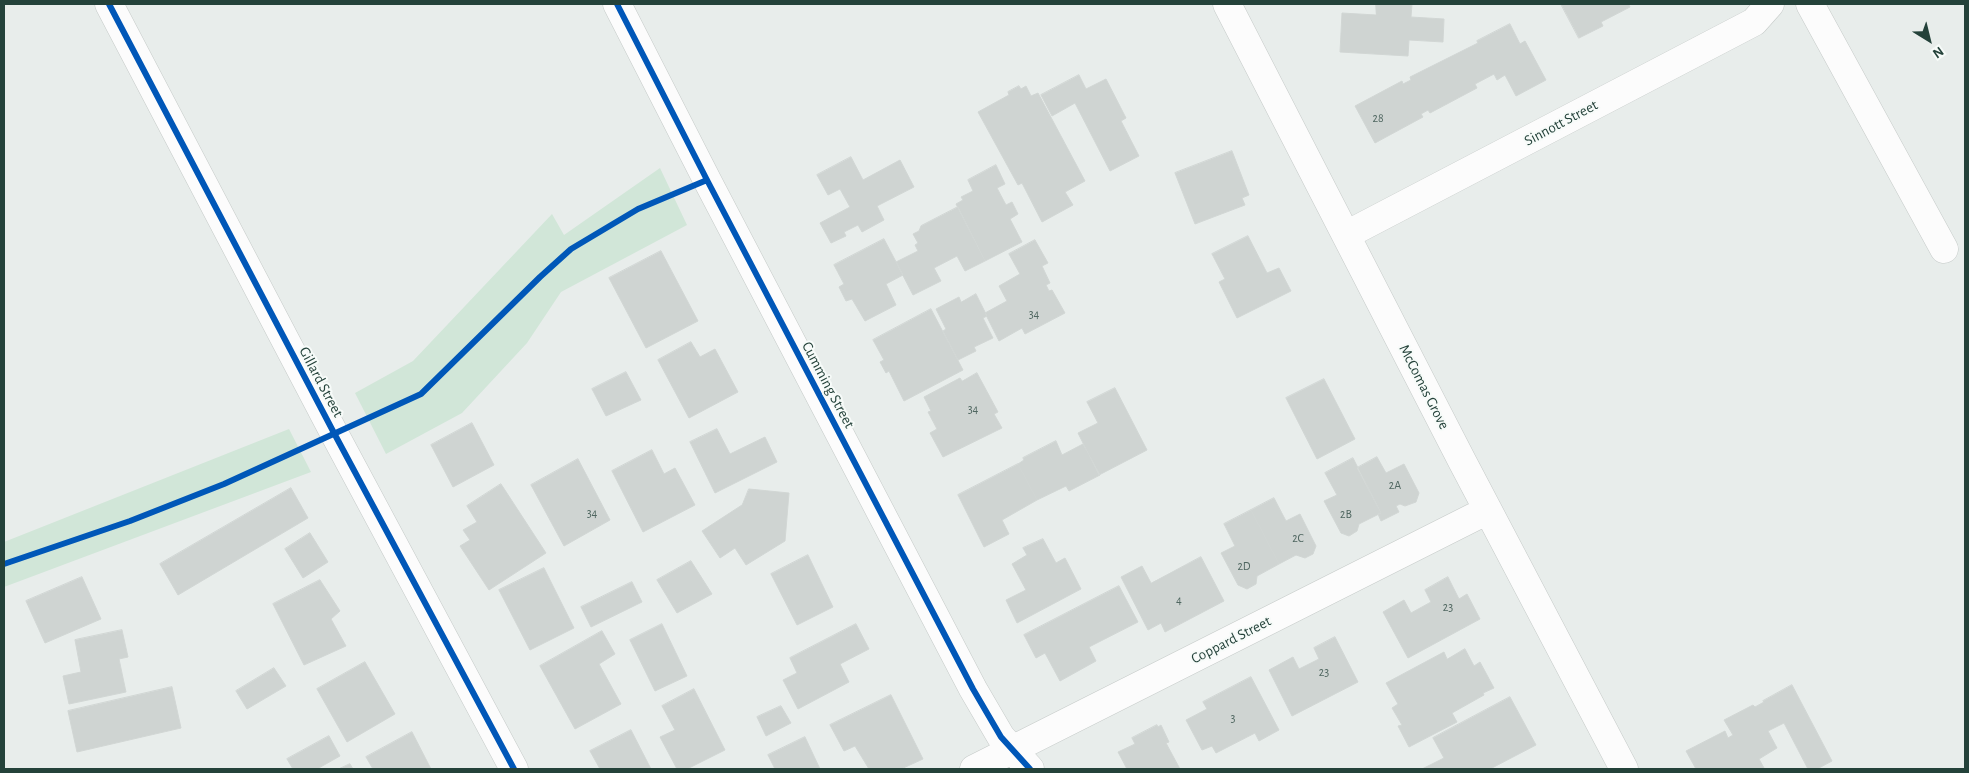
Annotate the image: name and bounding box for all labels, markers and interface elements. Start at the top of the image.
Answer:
north arrow [1904,15,1954,65]
text: N [1930,44,1946,61]
street label: Sinnott Street [1521,96,1601,150]
house number: 28 [1372,111,1384,125]
house number: 34 [1029,307,1039,321]
street label: Cumming Street [798,339,858,431]
street label: McComas Grove [1395,342,1453,432]
street label: Gillard Street [295,344,347,420]
house number: 34 [968,402,978,416]
house number: 2A [1389,478,1401,492]
house number: 34 [587,506,597,520]
house number: 2B [1340,507,1352,521]
house number: 2C [1292,531,1304,545]
house number: 2D [1237,559,1251,573]
house number: 4 [1176,593,1182,607]
house number: 23 [1443,600,1453,614]
street label: Coppard Street [1188,612,1274,668]
house number: 23 [1319,665,1329,679]
house number: 3 [1231,711,1235,725]

